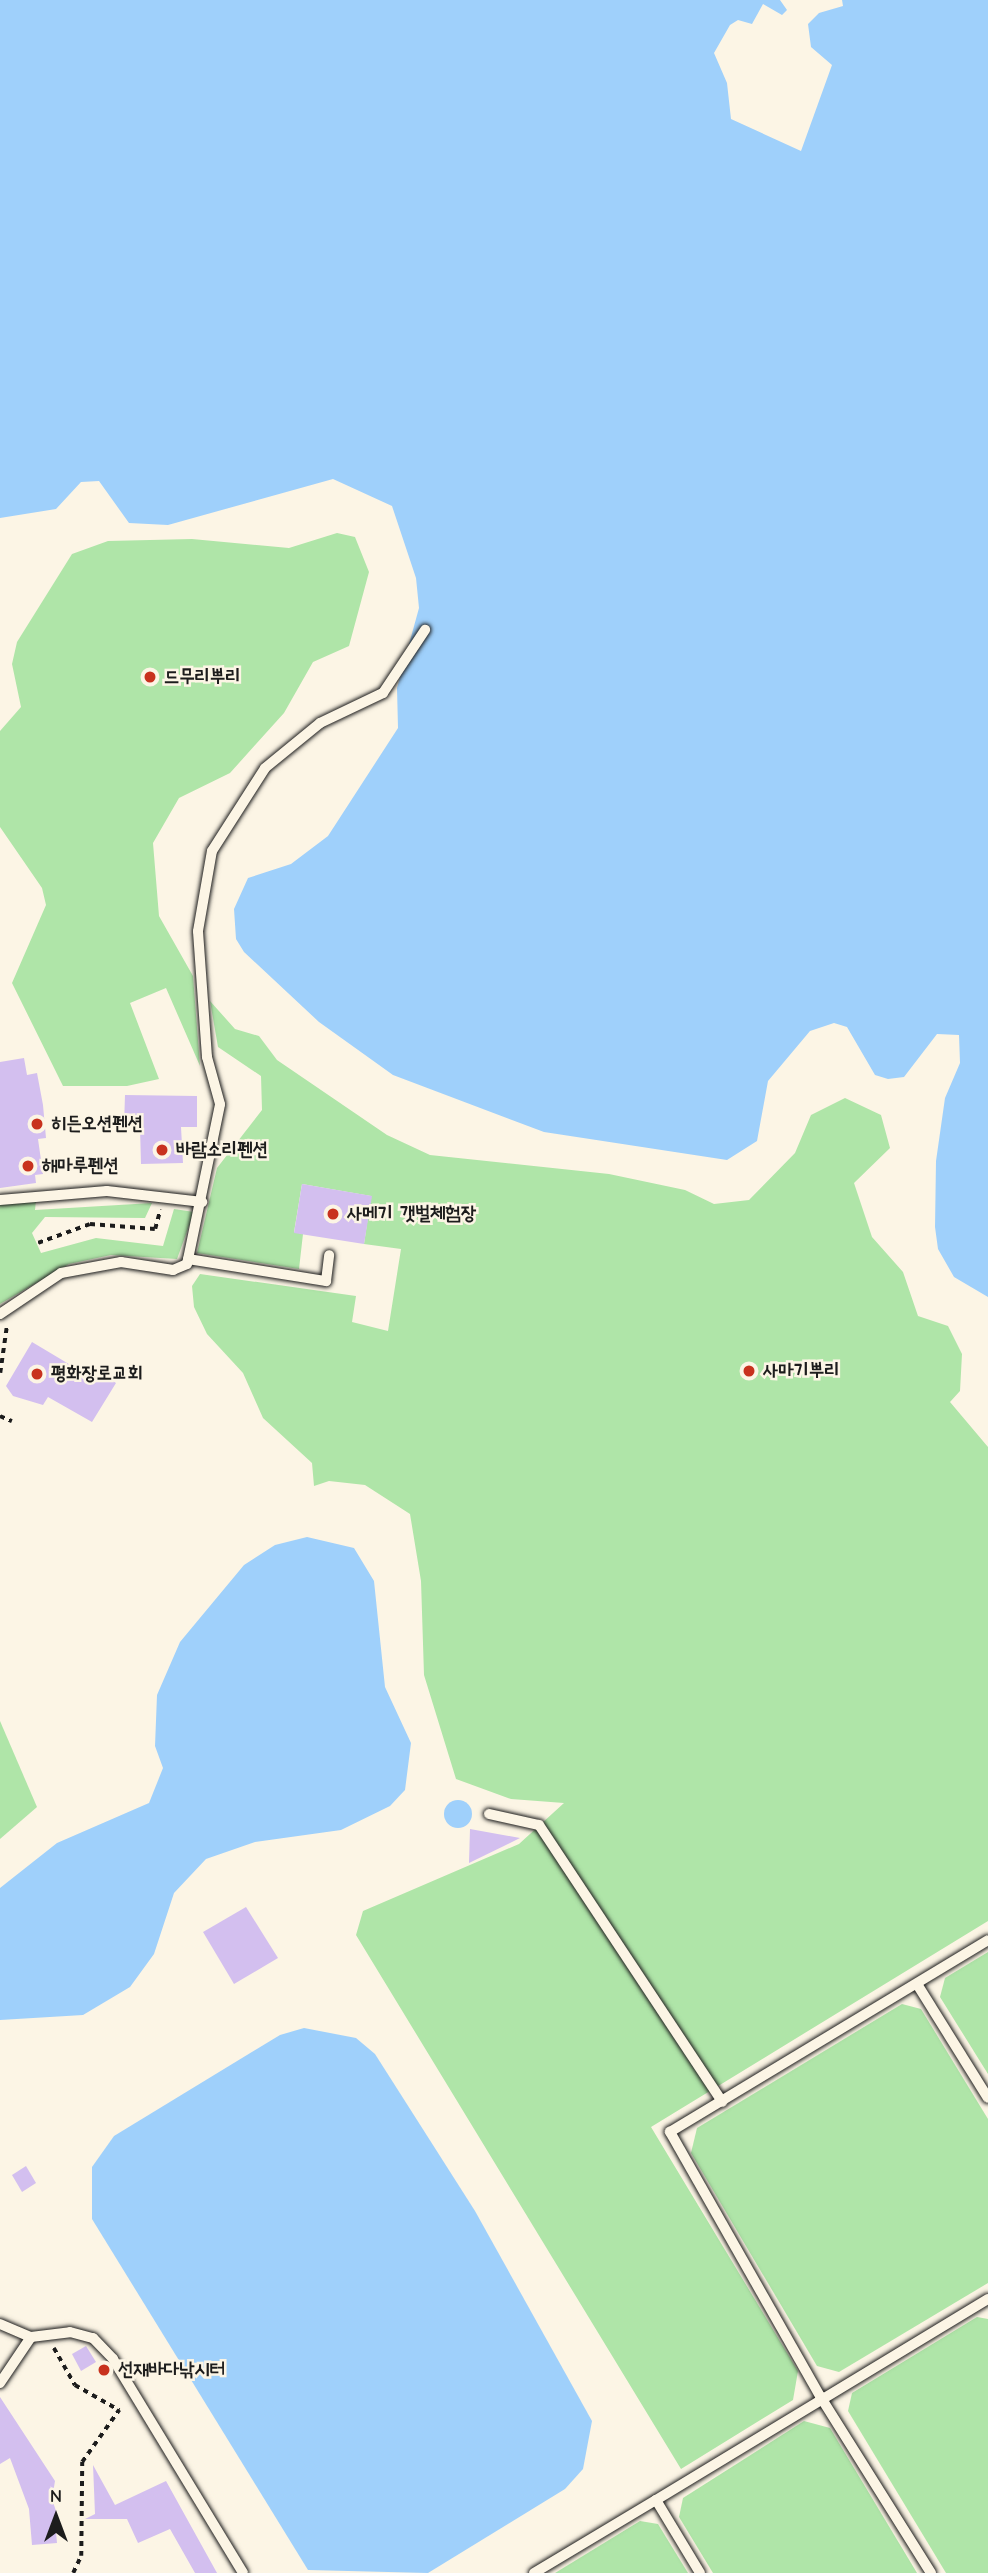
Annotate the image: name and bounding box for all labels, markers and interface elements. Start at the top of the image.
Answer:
place label: 드무리뿌리 [164,666,240,688]
marker: 드무리뿌리 [142,669,158,685]
place label: 히든오션펜션 [51,1113,143,1135]
marker: 히든오션펜션 [29,1116,45,1132]
place label: 바람소리펜션 [176,1139,268,1161]
marker: 바람소리펜션 [154,1142,170,1158]
place label: 해마루펜션 [42,1155,118,1177]
marker: 해마루펜션 [20,1158,36,1174]
place label: 사메기 갯벌체험장 [347,1203,476,1225]
marker: 사메기 갯벌체험장 [325,1206,341,1222]
place label: 사마기뿌리 [763,1360,839,1382]
place label: 평화장로교회 [51,1363,143,1385]
marker: 사마기뿌리 [741,1363,757,1379]
marker: 평화장로교회 [29,1366,45,1382]
place label: 선재바다낚시터 [118,2359,225,2381]
marker: 선재바다낚시터 [96,2362,112,2378]
north arrow [21,2482,91,2552]
text: N [50,2485,62,2507]

